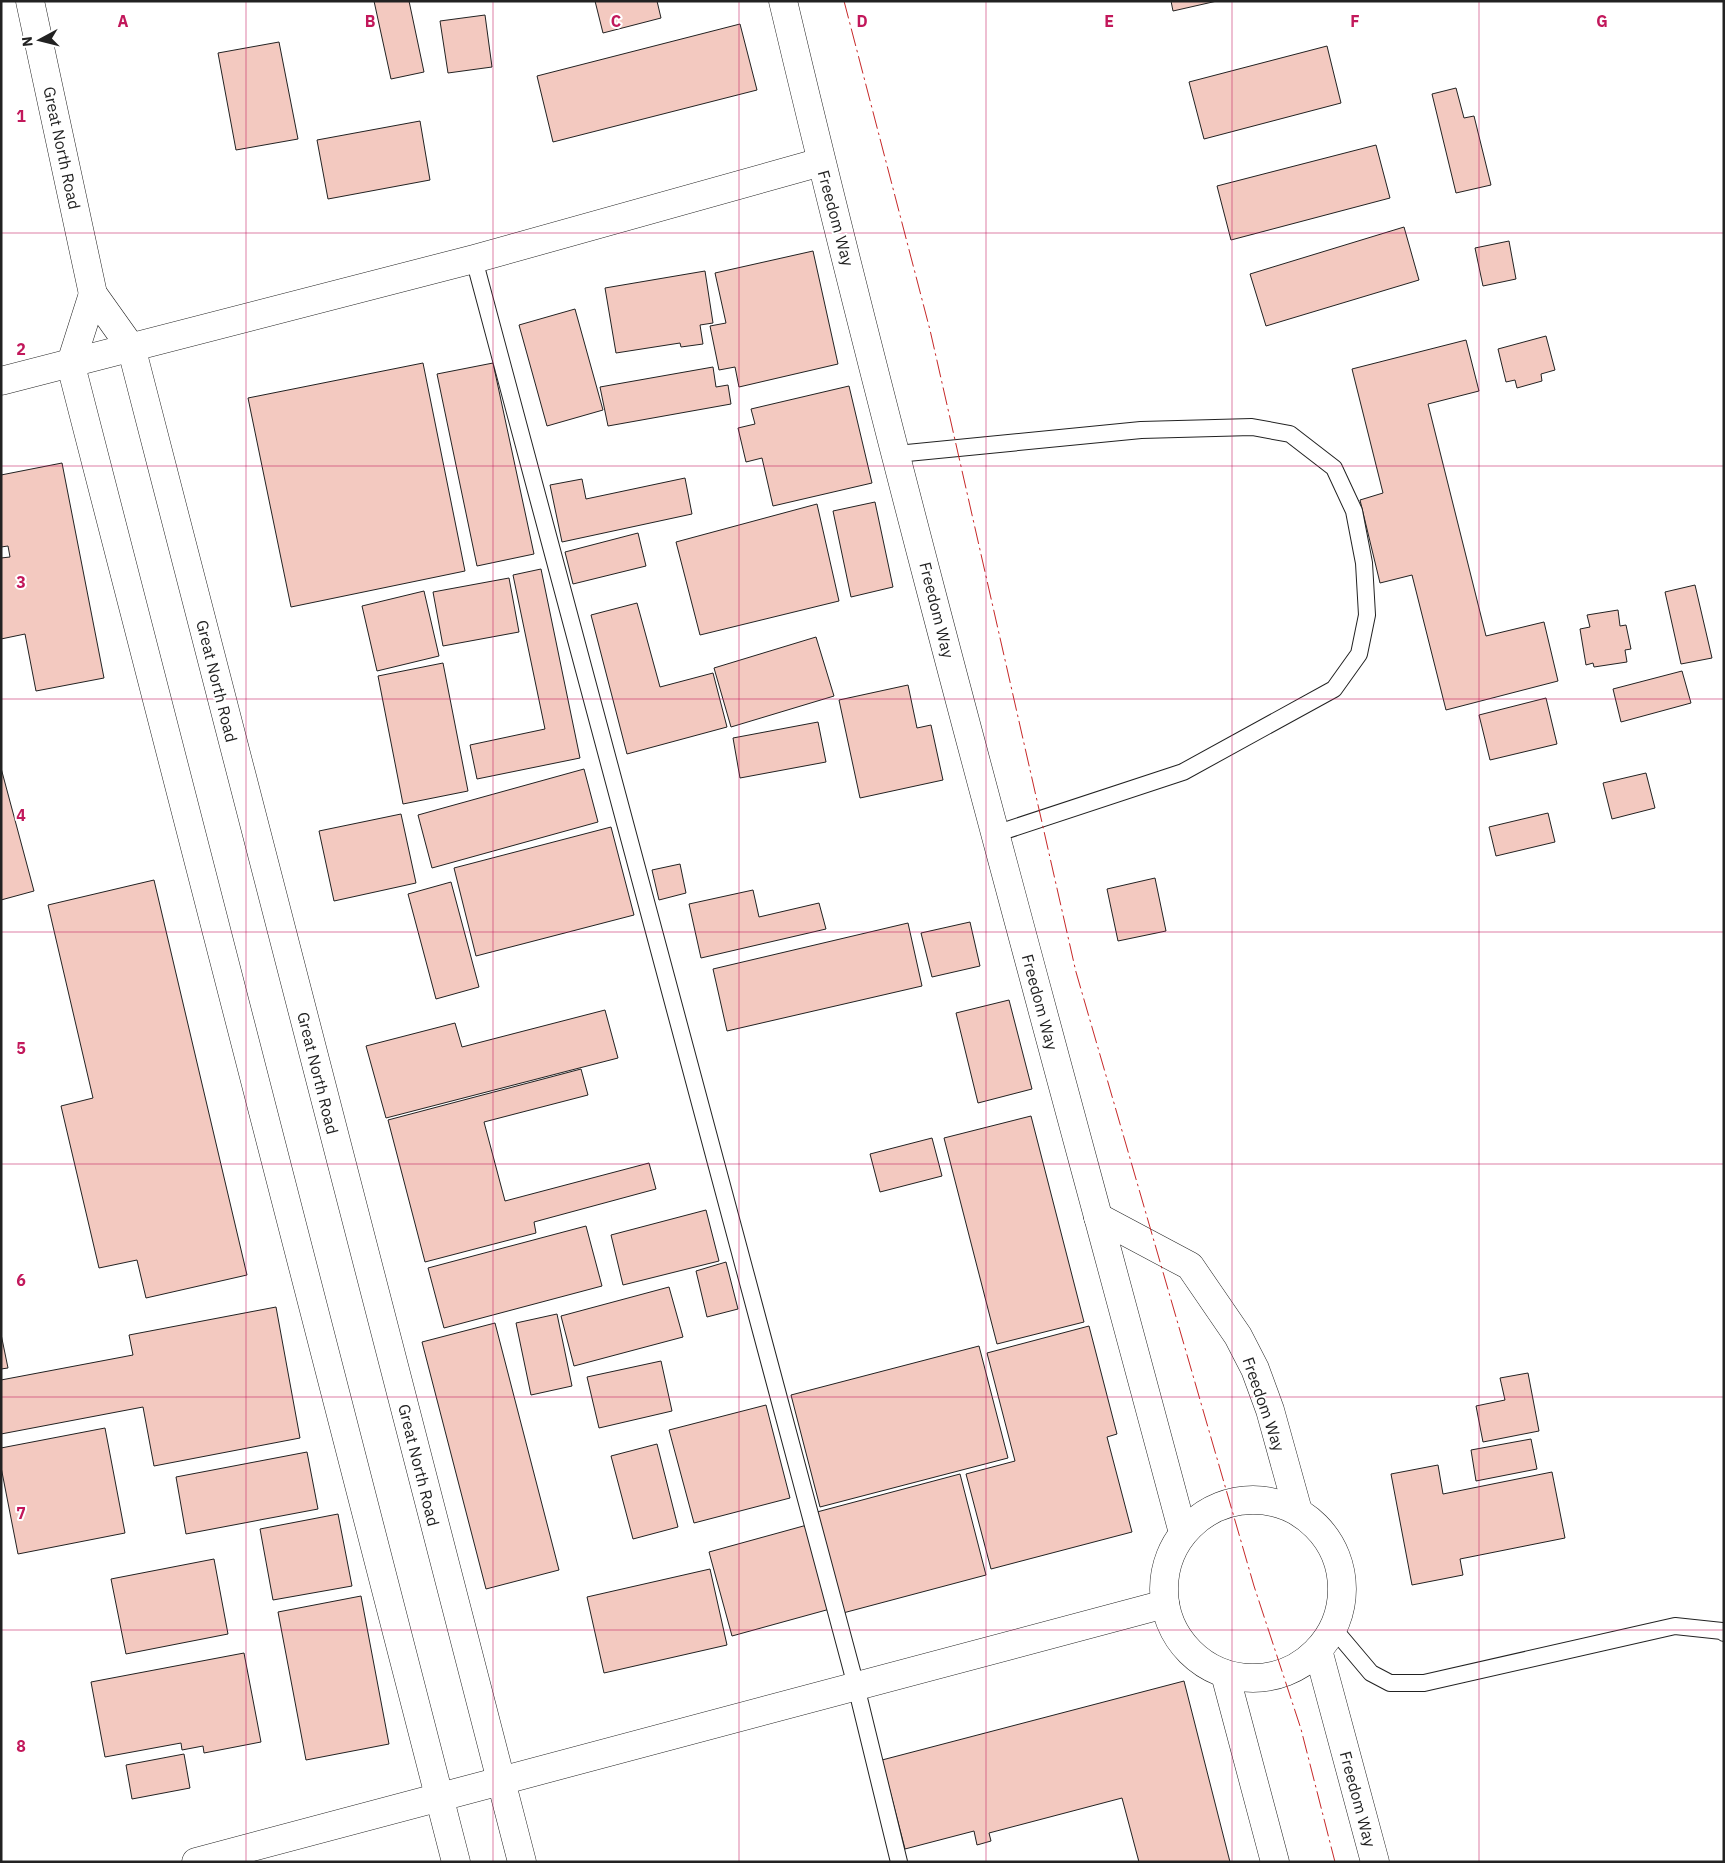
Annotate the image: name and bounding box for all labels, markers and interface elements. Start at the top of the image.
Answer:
text: A [118,11,129,31]
text: B [365,11,376,31]
text: C [611,11,621,31]
text: D [856,11,868,31]
text: E [1104,11,1114,31]
text: F [1350,11,1360,31]
text: G [1596,11,1608,31]
north arrow [15,15,65,65]
text: N [18,35,37,48]
street label: Great North Road [39,85,85,211]
text: 1 [16,106,26,126]
street label: Freedom Way [814,168,858,268]
text: 2 [16,339,26,359]
street label: Freedom Way [915,560,959,660]
text: 3 [16,572,26,592]
street label: Great North Road [192,618,242,744]
text: 4 [16,805,26,825]
street label: Freedom Way [1018,952,1062,1052]
street label: Great North Road [293,1010,343,1136]
text: 5 [16,1038,26,1058]
text: 6 [16,1270,26,1290]
street label: Freedom Way [1239,1354,1289,1454]
street label: Great North Road [394,1402,444,1528]
text: 7 [16,1503,26,1523]
text: 8 [16,1736,26,1756]
street label: Freedom Way [1336,1749,1380,1849]

